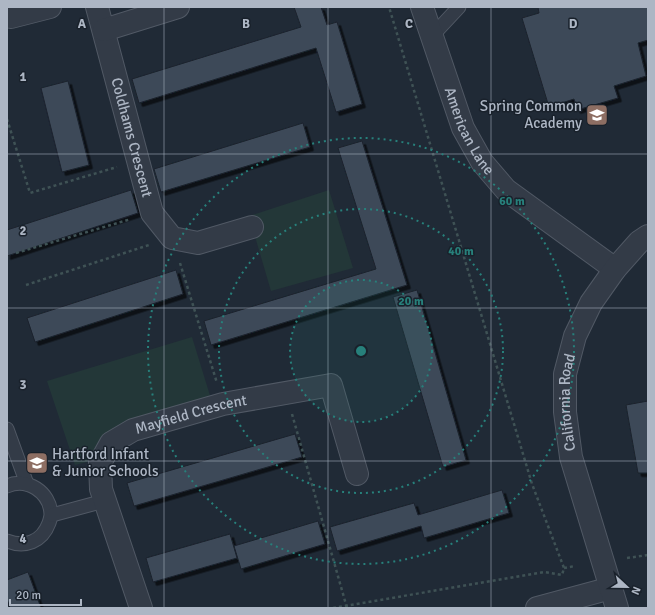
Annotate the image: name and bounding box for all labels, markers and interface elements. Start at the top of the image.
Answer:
text: A [78,16,87,32]
text: B [242,16,250,32]
text: C [405,16,413,32]
text: D [569,16,578,32]
text: 1 [19,69,27,85]
street label: Coldhams Crescent [107,76,156,199]
street label: American Lane [441,85,498,179]
place label: Spring Common Academy [480,97,582,132]
school or university icon: Spring Common Academy [584,102,610,128]
text: 60 m [499,194,525,209]
text: 2 [19,223,27,239]
text: 40 m [448,244,474,259]
text: 20 m [398,294,424,309]
centre of rings [354,344,368,358]
street label: California Road [556,351,579,452]
text: 3 [19,377,27,393]
street label: Mayfield Crescent [133,391,248,438]
place label: Hartford Infant & Junior Schools [52,445,159,480]
school or university icon: Hartford Infant & Junior Schools [24,450,50,476]
text: 4 [19,531,27,547]
north arrow [607,567,647,607]
scale bar [10,581,81,607]
text: N [628,585,643,597]
text: 20 m [16,588,41,603]

